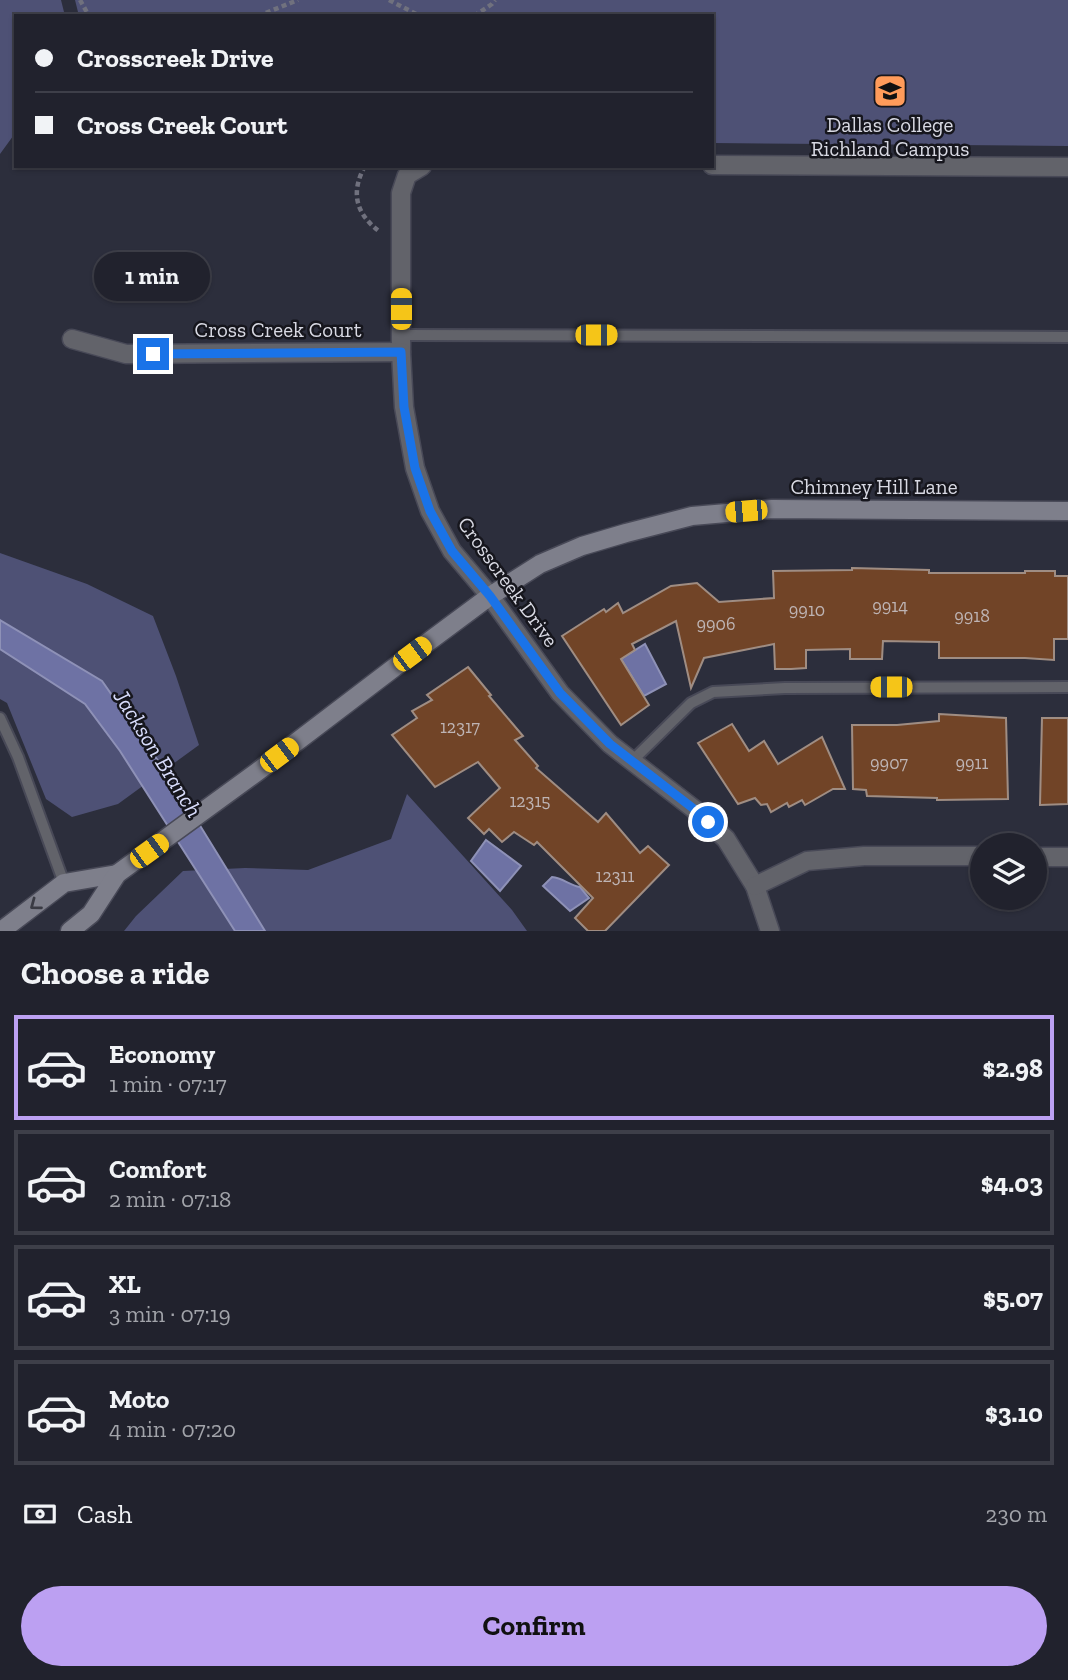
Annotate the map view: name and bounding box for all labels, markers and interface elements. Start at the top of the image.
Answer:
text: Crosscreek Drive [77,42,274,74]
school or university icon: Dallas College Richland Campus [871,72,909,110]
text: Cross Creek Court [77,109,287,141]
place label: Dallas College Richland Campus [811,112,969,161]
callout: 1 min [95,252,211,302]
text: 1 min [125,262,179,290]
car [391,288,412,330]
street label: Cross Creek Court [195,317,362,342]
car [576,325,618,346]
route end [137,338,169,370]
street label: Chimney Hill Lane [790,474,958,499]
car [725,499,768,523]
street label: Crosscreek Drive [453,512,564,652]
house number: 9914 [872,595,908,617]
house number: 9910 [789,599,825,621]
house number: 9918 [954,605,990,627]
house number: 9906 [696,613,736,635]
car [389,633,436,675]
car [871,677,913,698]
water label: Jackson Branch [107,683,208,822]
house number: 12317 [440,716,481,738]
car [256,734,303,776]
house number: 9907 [870,752,908,774]
house number: 9911 [956,752,989,774]
house number: 12315 [509,790,551,812]
route start [692,806,724,838]
car [126,830,173,872]
map controls [970,833,1047,910]
button: layers [970,833,1047,910]
house number: 12311 [596,865,634,887]
one-way arrow [30,897,42,910]
text: Choose a ride [21,954,209,992]
icon: car [25,1036,88,1099]
text: Economy [109,1038,215,1070]
text: $2.98 [982,1052,1043,1084]
text: 1 min · 07:17 [109,1070,227,1098]
icon: car [25,1151,88,1214]
text: Comfort [109,1153,206,1185]
text: $4.03 [981,1167,1043,1199]
text: 2 min · 07:18 [109,1185,231,1213]
icon: car [25,1266,88,1329]
text: XL [109,1268,141,1300]
text: $5.07 [983,1282,1043,1314]
text: 3 min · 07:19 [109,1300,231,1328]
icon: car [25,1381,88,1444]
text: Moto [109,1383,169,1415]
text: $3.10 [985,1397,1043,1429]
text: 4 min · 07:20 [109,1415,236,1443]
icon: cash [21,1495,59,1533]
text: Cash [77,1498,132,1530]
text: 230 m [986,1500,1047,1528]
button: Confirm [21,1586,1047,1666]

